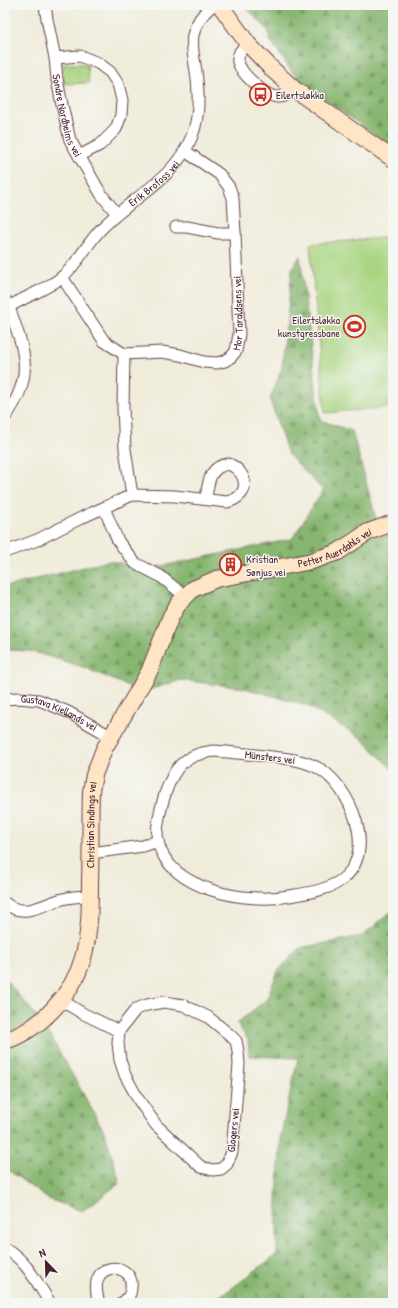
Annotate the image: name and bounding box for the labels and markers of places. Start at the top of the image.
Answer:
bus stop icon: Eilertsløkka [247,82,273,108]
place label: Eilertsløkka [276,88,325,102]
place label: Eilertsløkka kunstgressbane [278,313,341,340]
sports icon: Eilertsløkka kunstgressbane [342,313,368,339]
building icon: Kristian Sønjus vei [217,552,243,578]
place label: Kristian Sønjus vei [246,552,286,579]

